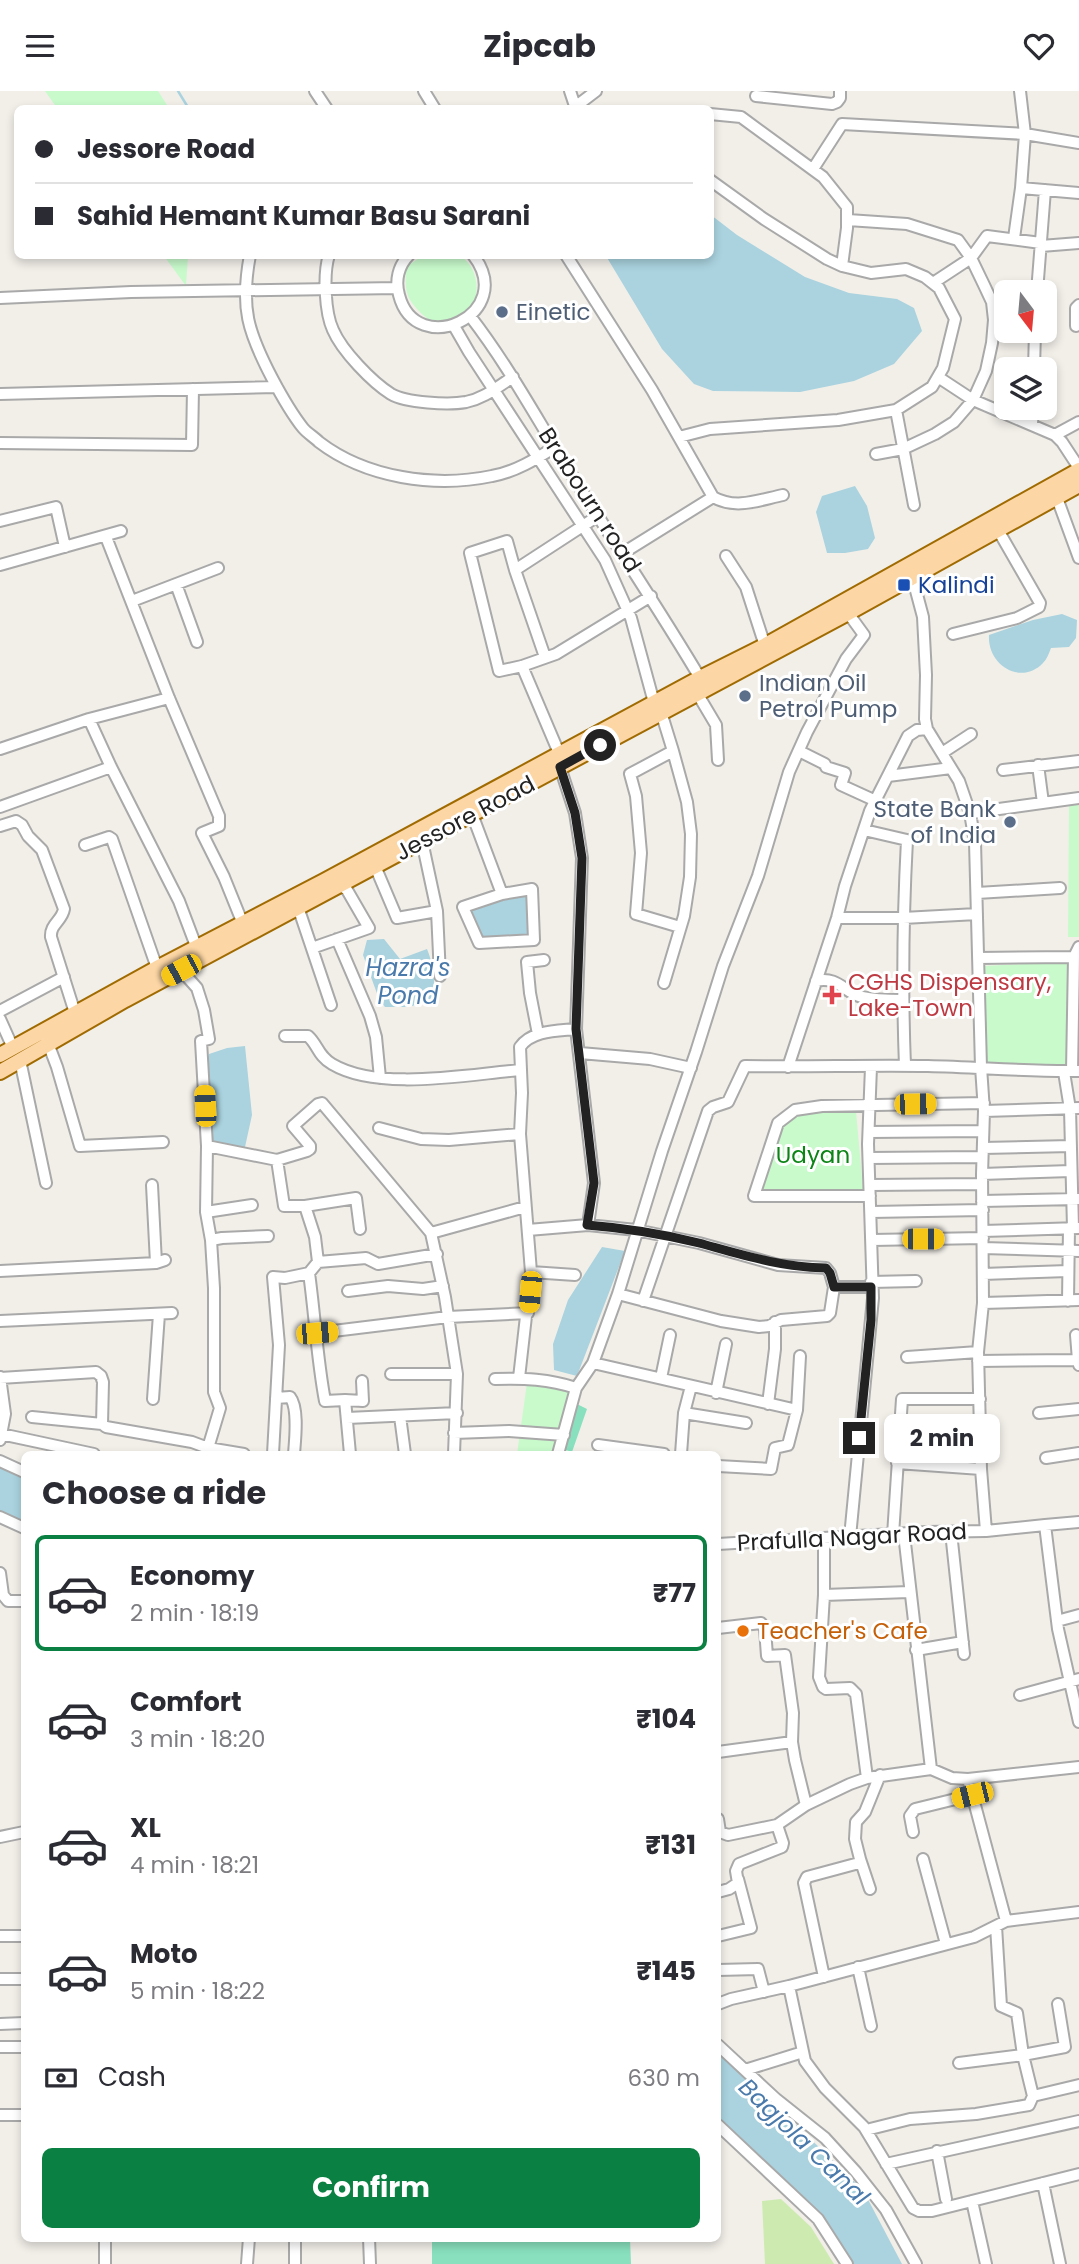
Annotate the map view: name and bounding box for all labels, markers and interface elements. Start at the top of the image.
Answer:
text: Zipcab [483,23,596,68]
icon: menu [21,27,59,65]
icon: heart [1020,27,1058,65]
text: Jessore Road [77,131,255,167]
text: Sahid Hemant Kumar Basu Sarani [77,198,530,234]
north arrow [994,280,1057,343]
map controls [994,280,1057,420]
place label: Einetic [516,296,590,328]
marker: Einetic [494,304,510,320]
button: layers [994,357,1057,420]
street label: Brabourn road [531,421,649,579]
place label: Kalindi [918,569,995,601]
marker: Kalindi [896,577,912,593]
place label: Indian Oil Petrol Pump [759,667,897,725]
marker: Indian Oil Petrol Pump [737,688,753,704]
route start [584,729,616,761]
street label: Jessore Road [390,768,540,868]
place label: State Bank of India [874,793,996,851]
marker: State Bank of India [1002,814,1018,830]
car [158,951,205,989]
water label: Hazra's Pond [365,951,451,1012]
place label: CGHS Dispensary, Lake-Town [848,966,1051,1024]
marker: CGHS Dispensary, Lake-Town [822,985,842,1005]
car [194,1084,217,1128]
car [894,1093,937,1115]
park label: Udyan [776,1139,850,1171]
car [903,1229,945,1250]
car [518,1270,543,1314]
car [296,1321,339,1345]
callout: 2 min [884,1413,999,1463]
route end [843,1422,875,1454]
text: 2 min [910,1422,974,1454]
text: Choose a ride [42,1470,266,1515]
street label: Prafulla Nagar Road [736,1515,968,1559]
text: Economy [130,1558,254,1594]
icon: car [46,1562,109,1625]
text: ₹77 [653,1575,696,1611]
text: 2 min · 18:19 [130,1597,259,1629]
place label: Teacher's Cafe [757,1615,928,1647]
marker: Teacher's Cafe [735,1623,751,1639]
text: Comfort [130,1684,242,1720]
icon: car [46,1688,109,1751]
text: ₹104 [636,1701,696,1737]
text: 3 min · 18:20 [130,1723,265,1755]
car [950,1780,995,1810]
text: XL [130,1810,161,1846]
icon: car [46,1814,109,1877]
text: ₹131 [645,1827,696,1863]
text: 4 min · 18:21 [130,1849,259,1881]
text: Moto [130,1936,198,1972]
icon: car [46,1940,109,2003]
text: ₹145 [636,1953,696,1989]
text: 5 min · 18:22 [130,1975,265,2007]
icon: cash [42,2059,80,2097]
text: Cash [98,2059,166,2095]
text: 630 m [628,2062,700,2094]
water label: Bagjola Canal [732,2071,877,2213]
button: Confirm [42,2148,700,2228]

